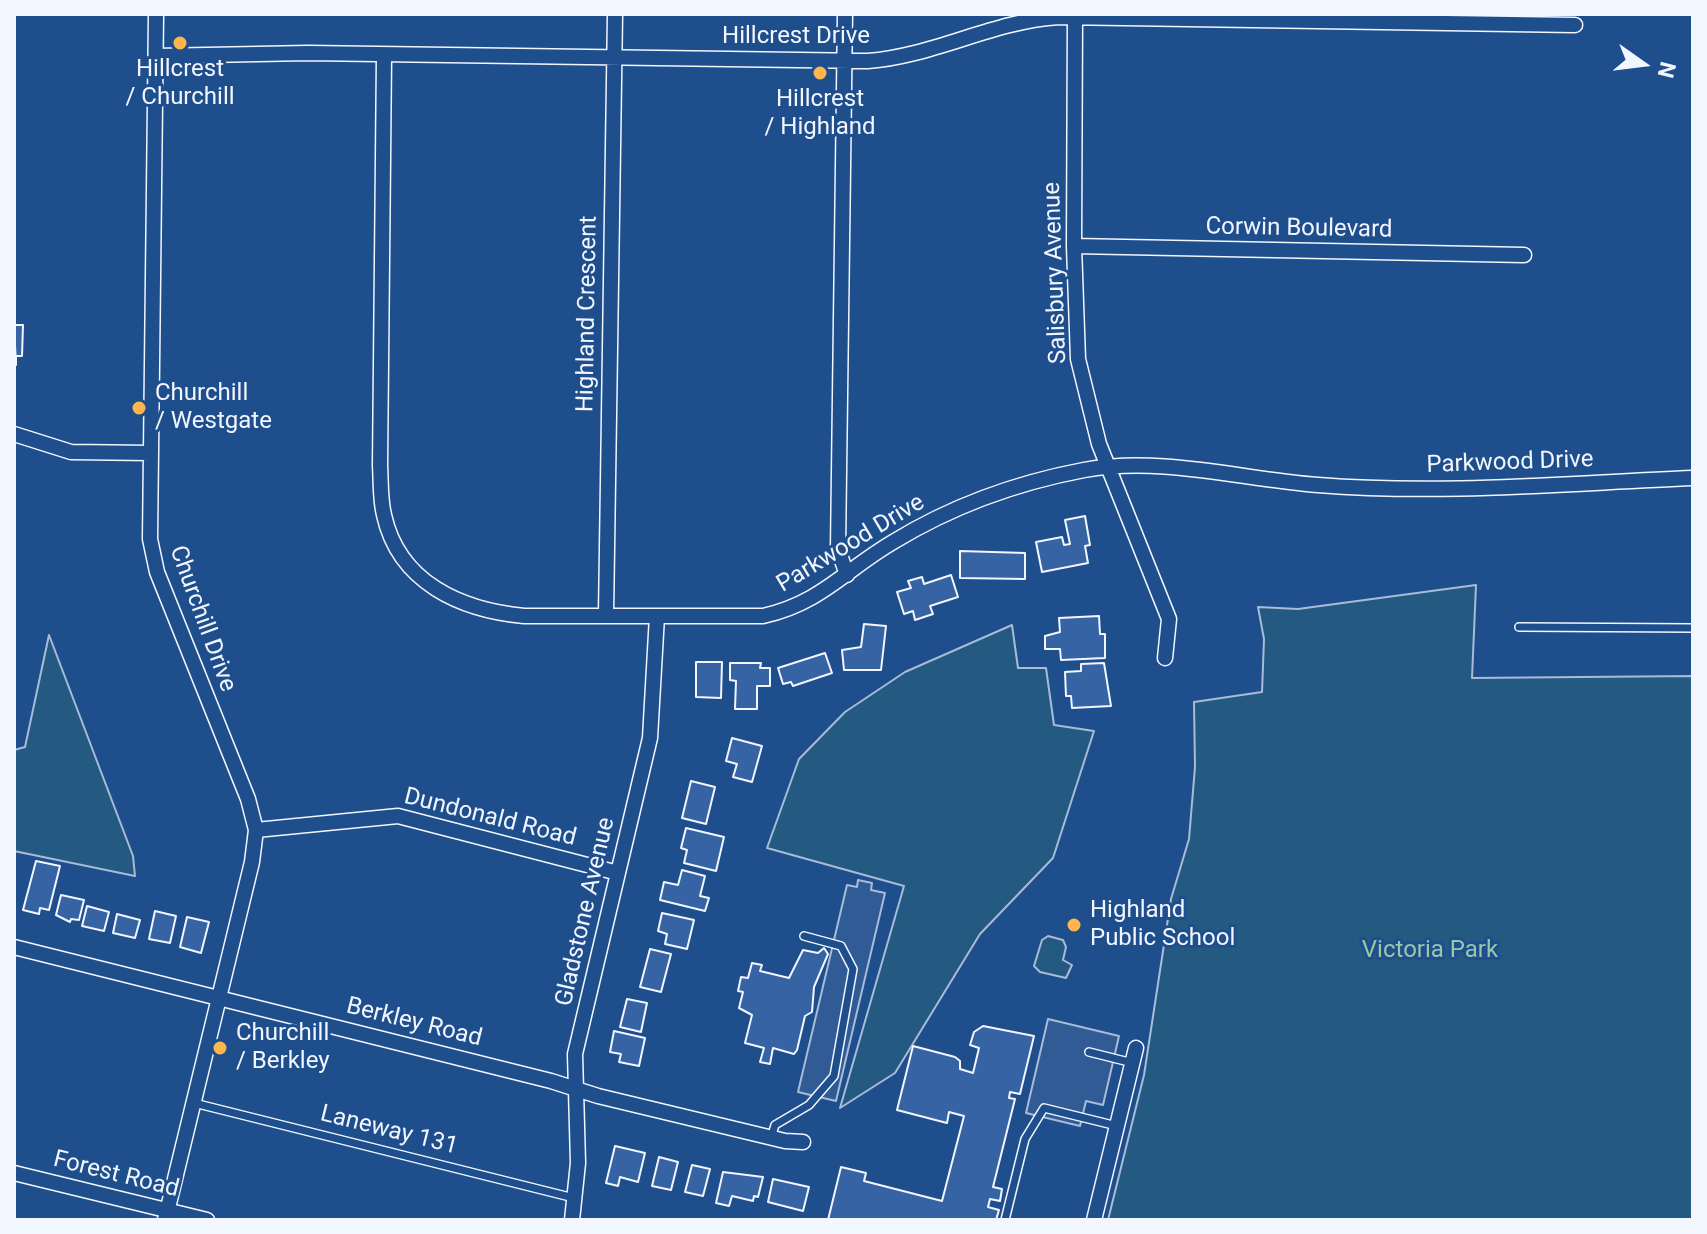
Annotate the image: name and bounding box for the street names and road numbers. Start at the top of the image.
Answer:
street label: Hillcrest Drive [722,23,870,51]
street label: Salisbury Avenue [1038,181,1074,365]
street label: Corwin Boulevard [1205,213,1393,245]
street label: Highland Crescent [572,216,604,412]
street label: Parkwood Drive [1426,446,1594,480]
street label: Parkwood Drive [772,489,930,599]
street label: Churchill Drive [162,542,242,696]
street label: Dundonald Road [401,783,579,853]
street label: Gladstone Avenue [550,815,622,1009]
street label: Berkley Road [343,992,485,1054]
street label: Laneway 131 [317,1100,461,1162]
street label: Forest Road [50,1145,182,1205]

